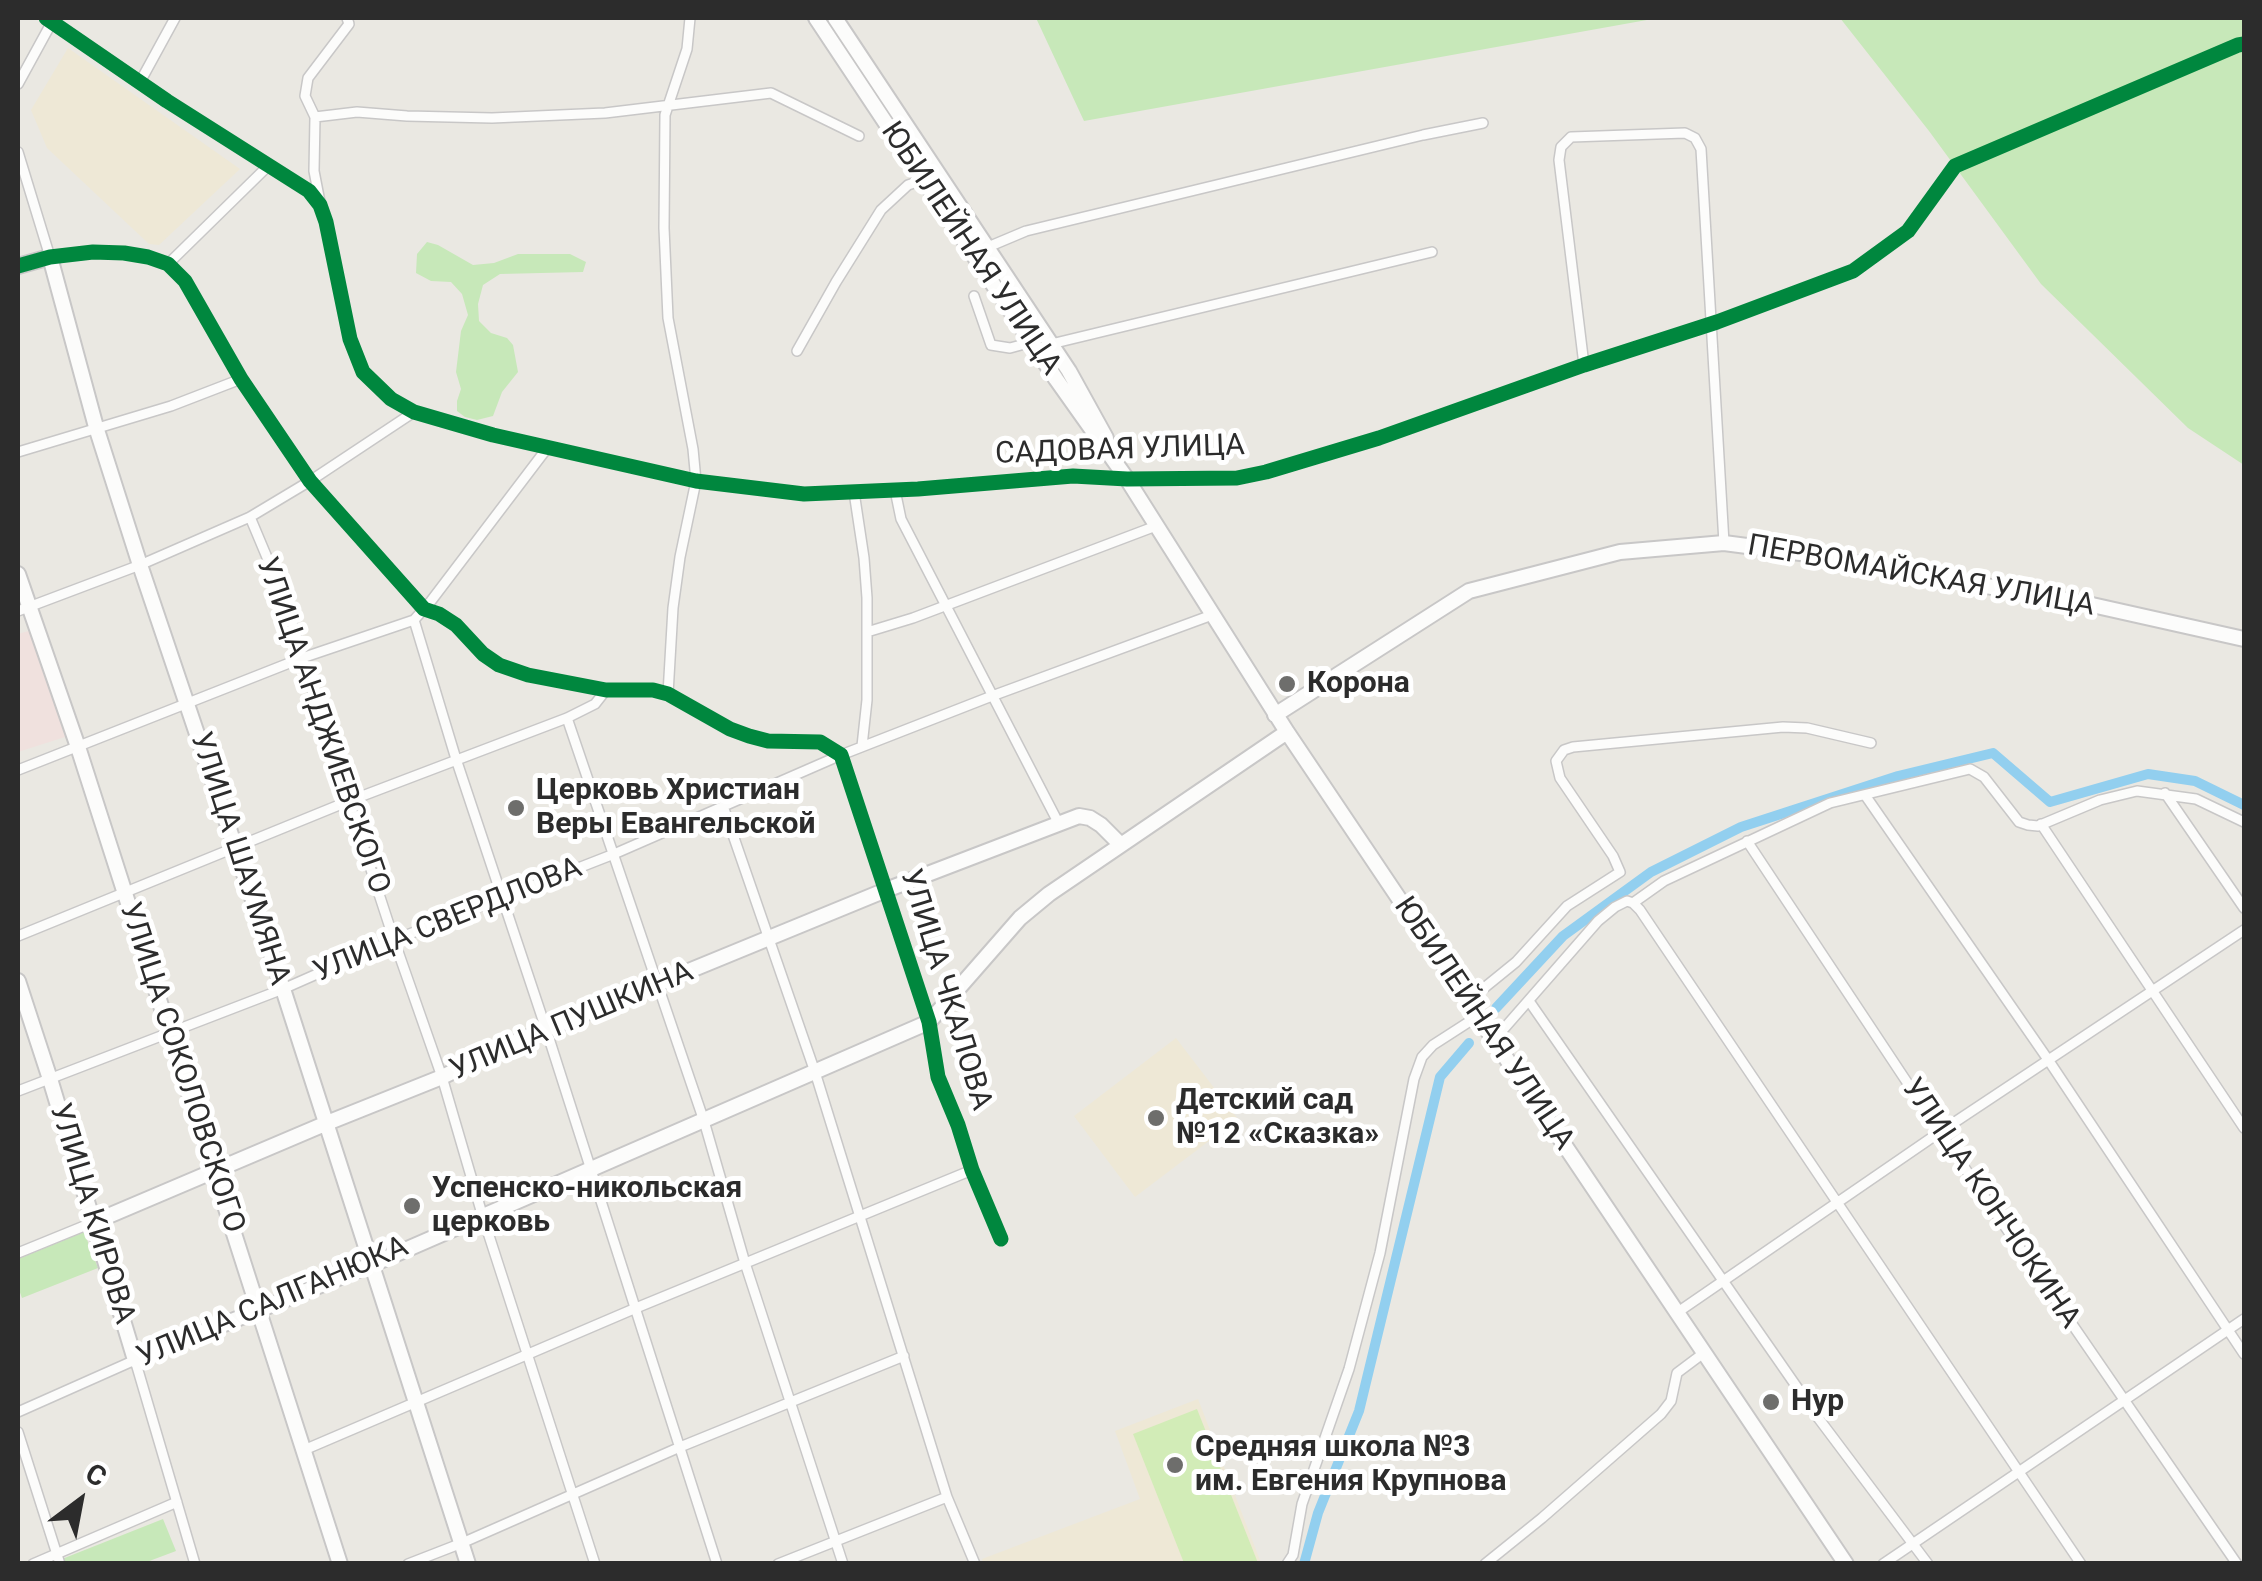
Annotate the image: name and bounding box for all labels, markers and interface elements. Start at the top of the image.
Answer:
street label: ЮБИЛЕЙНАЯ УЛИЦА [872,116,1068,382]
street label: САДОВАЯ УЛИЦА [995,429,1245,473]
street label: ПЕРВОМАЙСКАЯ УЛИЦА [1745,529,2097,625]
street label: УЛИЦА АНДЖИЕВСКОГО [247,553,397,899]
place label: Корона [1307,666,1410,702]
marker: Корона [1276,673,1298,695]
street label: УЛИЦА ШАУМЯНА [181,728,297,990]
place label: Церковь Христиан Веры Евангельской [536,773,815,844]
marker: Церковь Христиан Веры Евангельской [505,797,527,819]
street label: УЛИЦА СВЕРДЛОВА [309,851,587,991]
street label: УЛИЦА ЧКАЛОВА [891,865,999,1115]
street label: ЮБИЛЕЙНАЯ УЛИЦА [1385,891,1581,1157]
street label: УЛИЦА СОКОЛОВСКОГО [111,898,251,1238]
street label: УЛИЦА ПУШКИНА [445,955,699,1089]
street label: УЛИЦА КОНЧОКИНА [1893,1072,2087,1336]
place label: Детский сад №12 «Сказка» [1176,1083,1379,1154]
street label: УЛИЦА КИРОВА [40,1100,142,1328]
marker: Детский сад №12 «Сказка» [1145,1107,1167,1129]
place label: Успенско-никольская церковь [432,1171,742,1242]
marker: Успенско-никольская церковь [401,1195,423,1217]
street label: УЛИЦА САЛГАНЮКА [132,1230,414,1376]
place label: Нур [1791,1384,1844,1420]
marker: Нур [1760,1391,1782,1413]
place label: Средняя школа №3 им. Евгения Крупнова [1195,1430,1506,1500]
north arrow [30,1451,130,1551]
marker: Средняя школа №3 им. Евгения Крупнова [1164,1454,1186,1476]
text: С [80,1456,113,1494]

